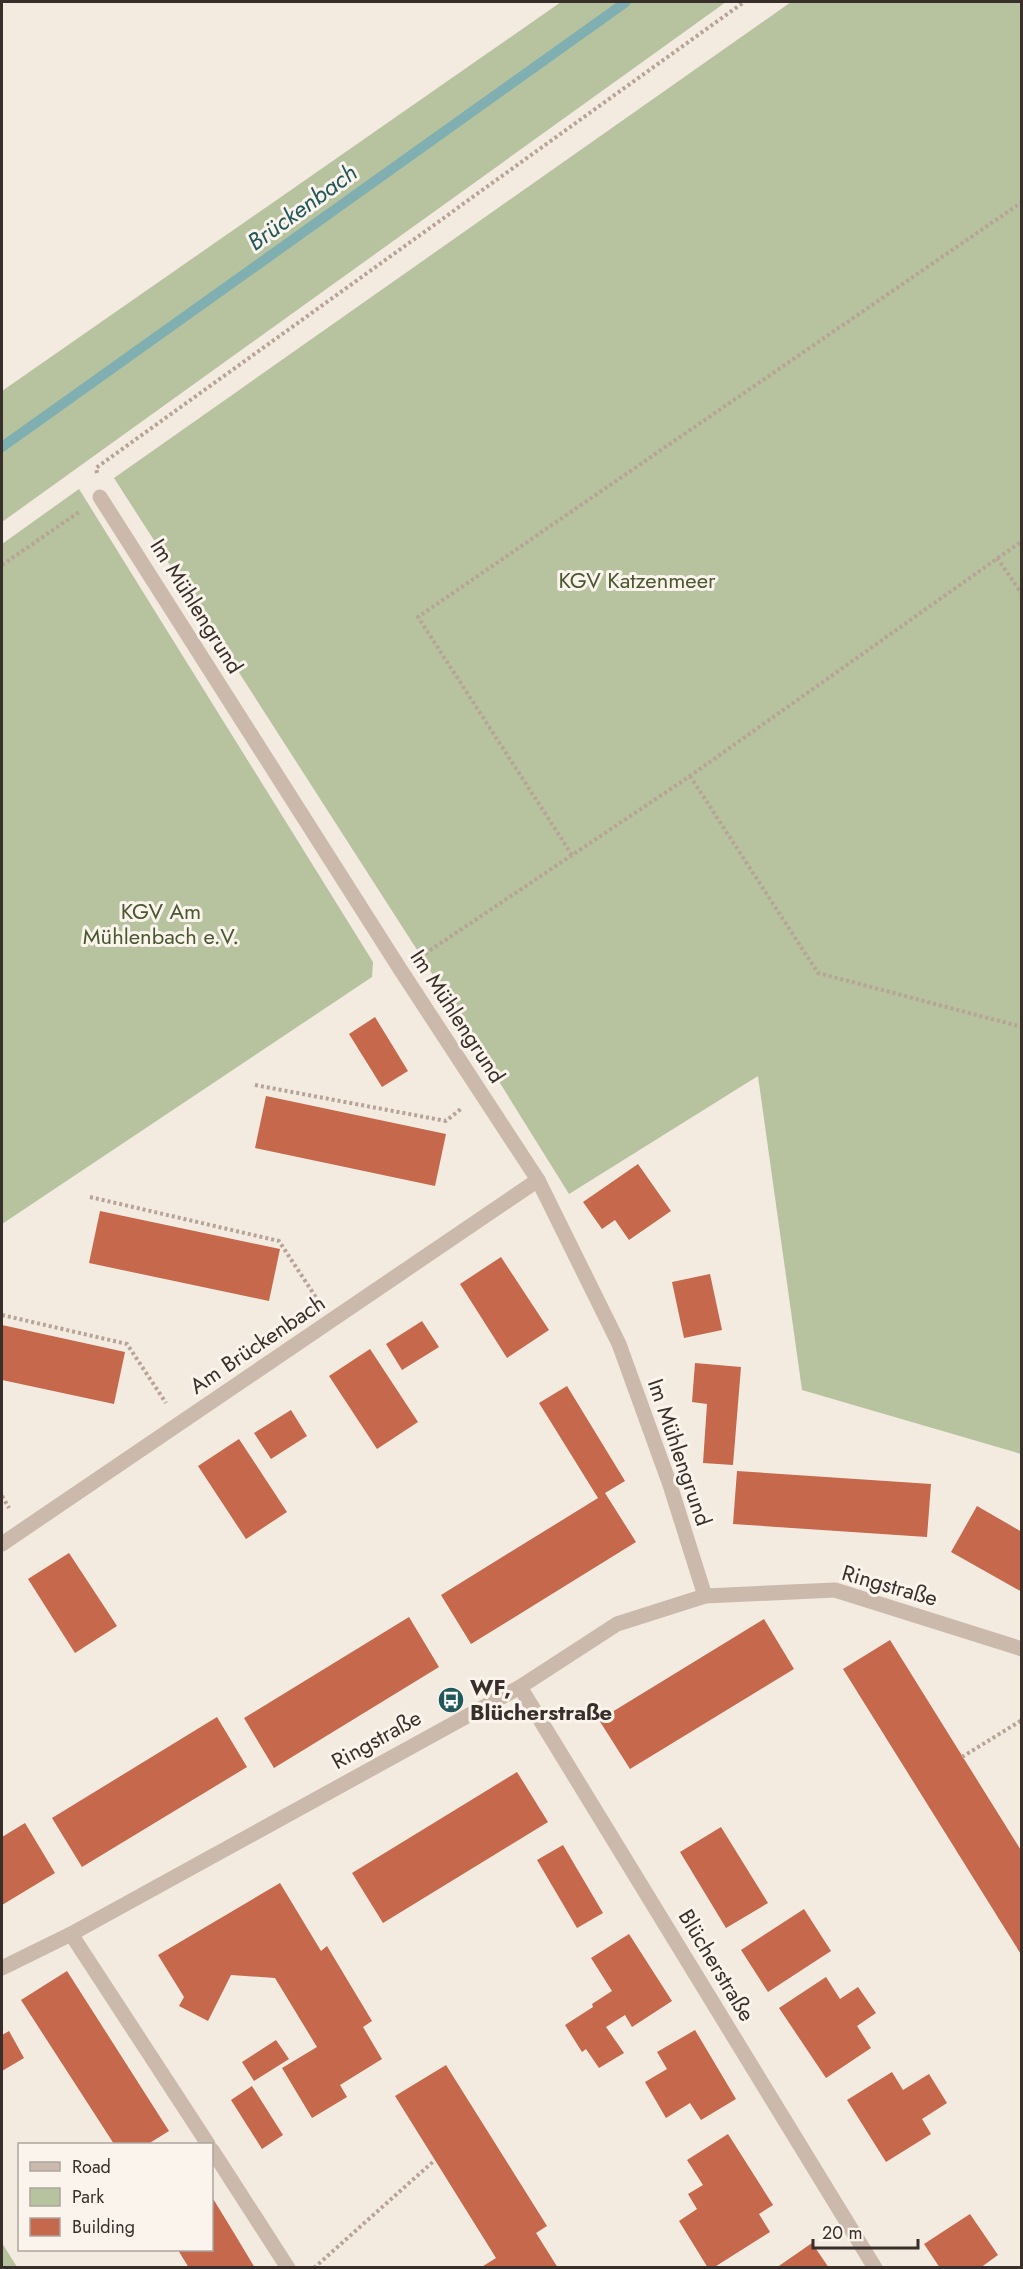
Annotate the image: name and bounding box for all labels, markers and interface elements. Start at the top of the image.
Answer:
water label: Brückenbach [240,155,364,259]
street label: Im Mühlengrund [143,532,251,680]
park label: KGV Katzenmeer [558,564,716,596]
park label: KGV Am Mühlenbach e.V. [83,895,239,952]
street label: Im Mühlengrund [403,943,513,1089]
street label: Am Brückenbach [183,1287,331,1401]
street label: Im Mühlengrund [640,1374,720,1530]
street label: Ringstraße [838,1556,942,1614]
place label: WF, Blücherstraße [470,1671,612,1728]
bus stop icon: WF, Blücherstraße [436,1685,466,1715]
street label: Ringstraße [325,1701,427,1777]
street label: Blücherstraße [671,1903,763,2027]
legend [18,2143,213,2251]
text: Road [72,2154,111,2180]
text: Park [72,2184,104,2210]
scale bar [813,2212,918,2250]
text: Building [72,2214,135,2240]
text: 20 m [822,2220,862,2246]

